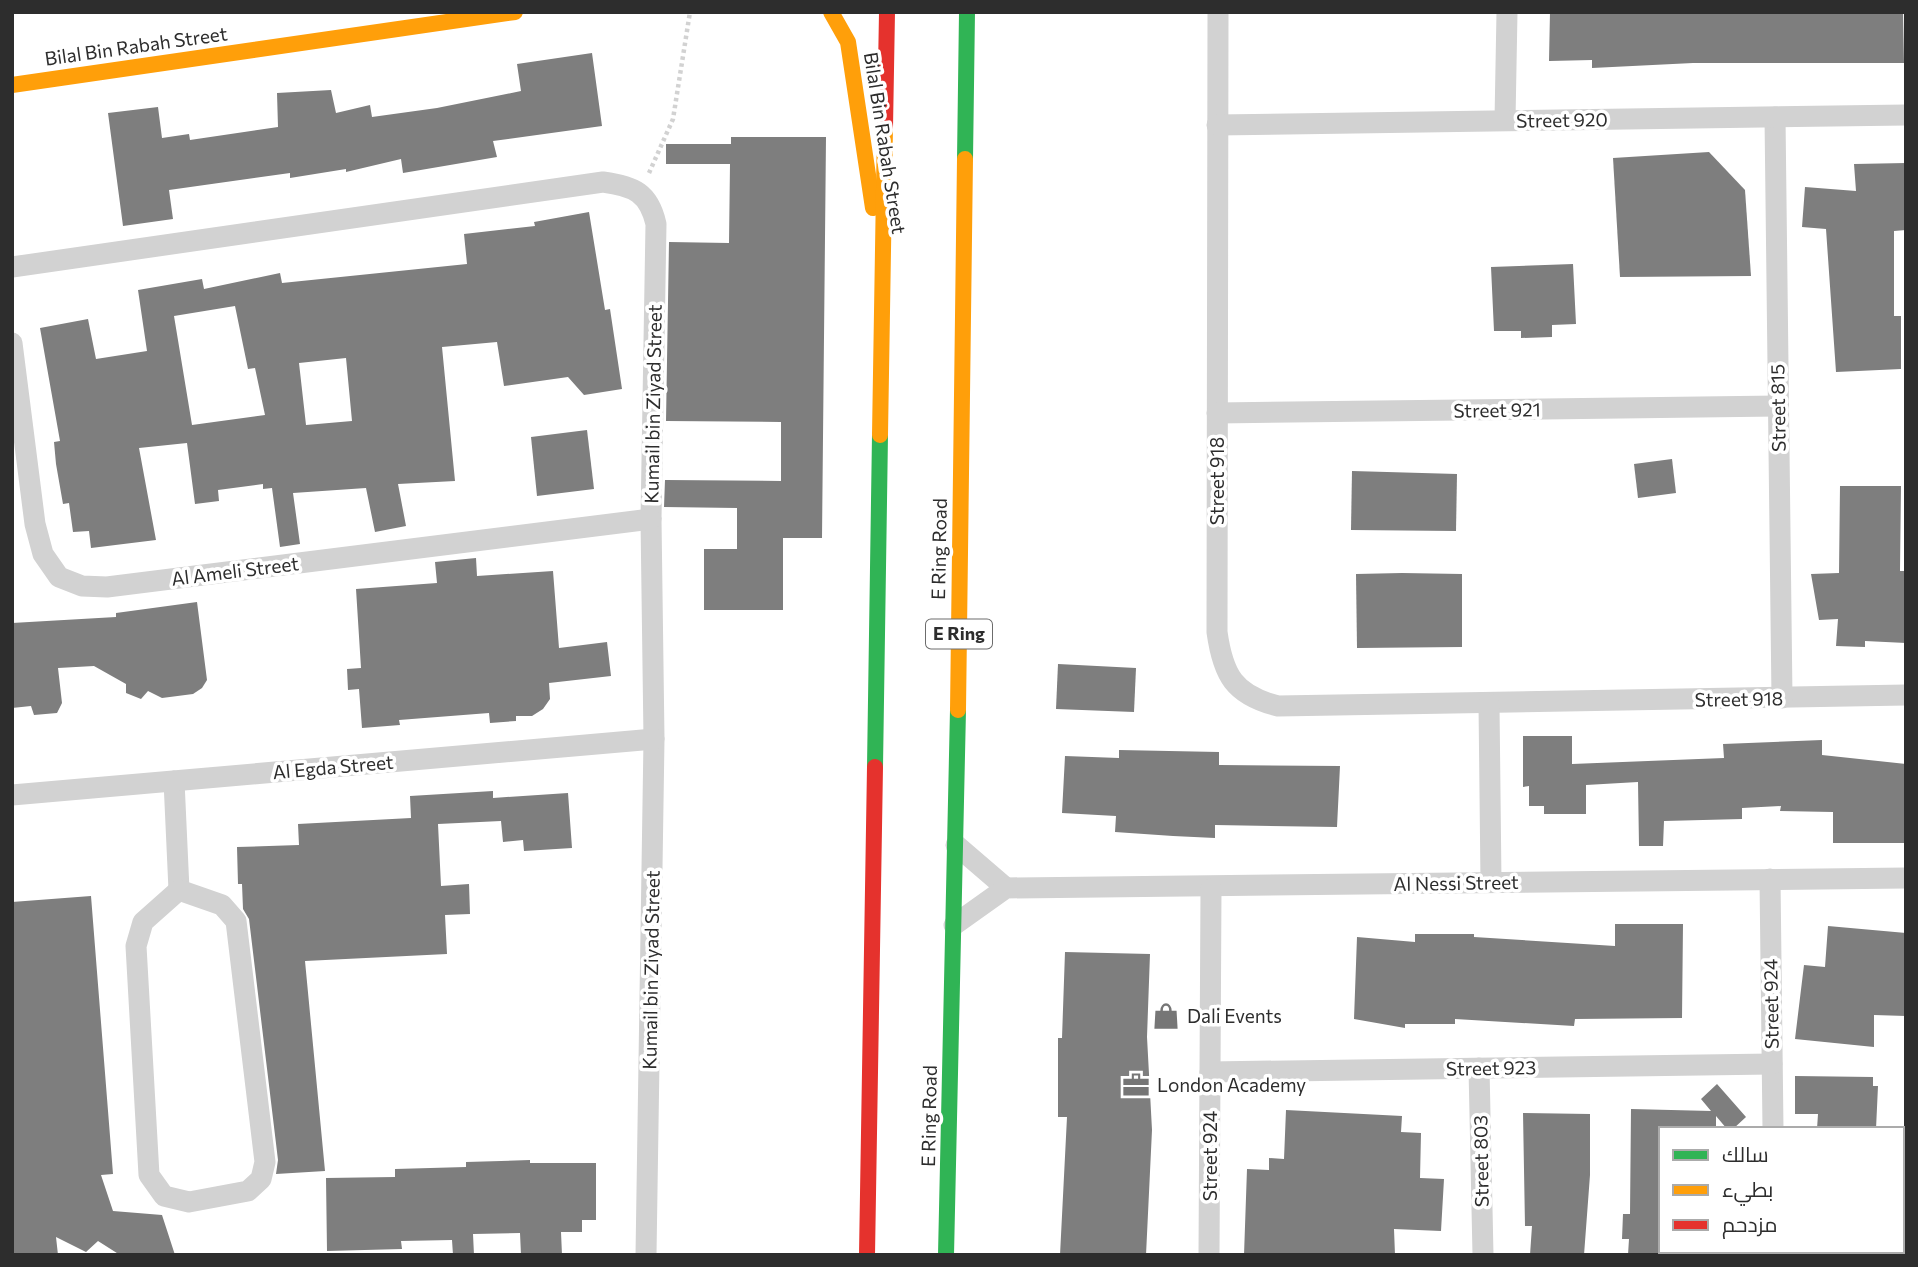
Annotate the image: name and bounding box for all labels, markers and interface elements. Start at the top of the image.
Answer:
street label: Bilal Bin Rabah Street [43,21,229,70]
street label: Bilal Bin Rabah Street [860,50,911,236]
street label: Street 920 [1516,107,1608,132]
street label: Kumail bin Ziyad Street [639,304,666,504]
street label: Street 815 [1765,364,1790,452]
street label: Street 921 [1453,397,1541,422]
street label: Street 918 [1205,437,1228,525]
street label: E Ring Road [926,498,951,600]
street label: Al Ameli Street [170,551,300,590]
road number: E Ring [926,620,992,648]
street label: Street 918 [1695,686,1783,711]
street label: Al Egda Street [272,750,395,783]
street label: Kumail bin Ziyad Street [637,870,664,1070]
street label: Al Nessi Street [1393,870,1519,895]
street label: Street 924 [1758,959,1783,1049]
shop icon: Dali Events [1151,1001,1181,1031]
place label: Dali Events [1187,1004,1282,1027]
street label: Street 923 [1446,1055,1536,1080]
street label: E Ring Road [916,1065,941,1167]
office icon: London Academy [1121,1070,1151,1100]
place label: London Academy [1157,1073,1306,1096]
street label: Street 924 [1198,1111,1221,1201]
street label: Street 803 [1468,1115,1493,1207]
legend [1659,1127,1904,1253]
text: سالك [1722,1141,1769,1166]
text: بطيء [1722,1176,1773,1206]
text: مزدحم [1722,1211,1777,1239]

